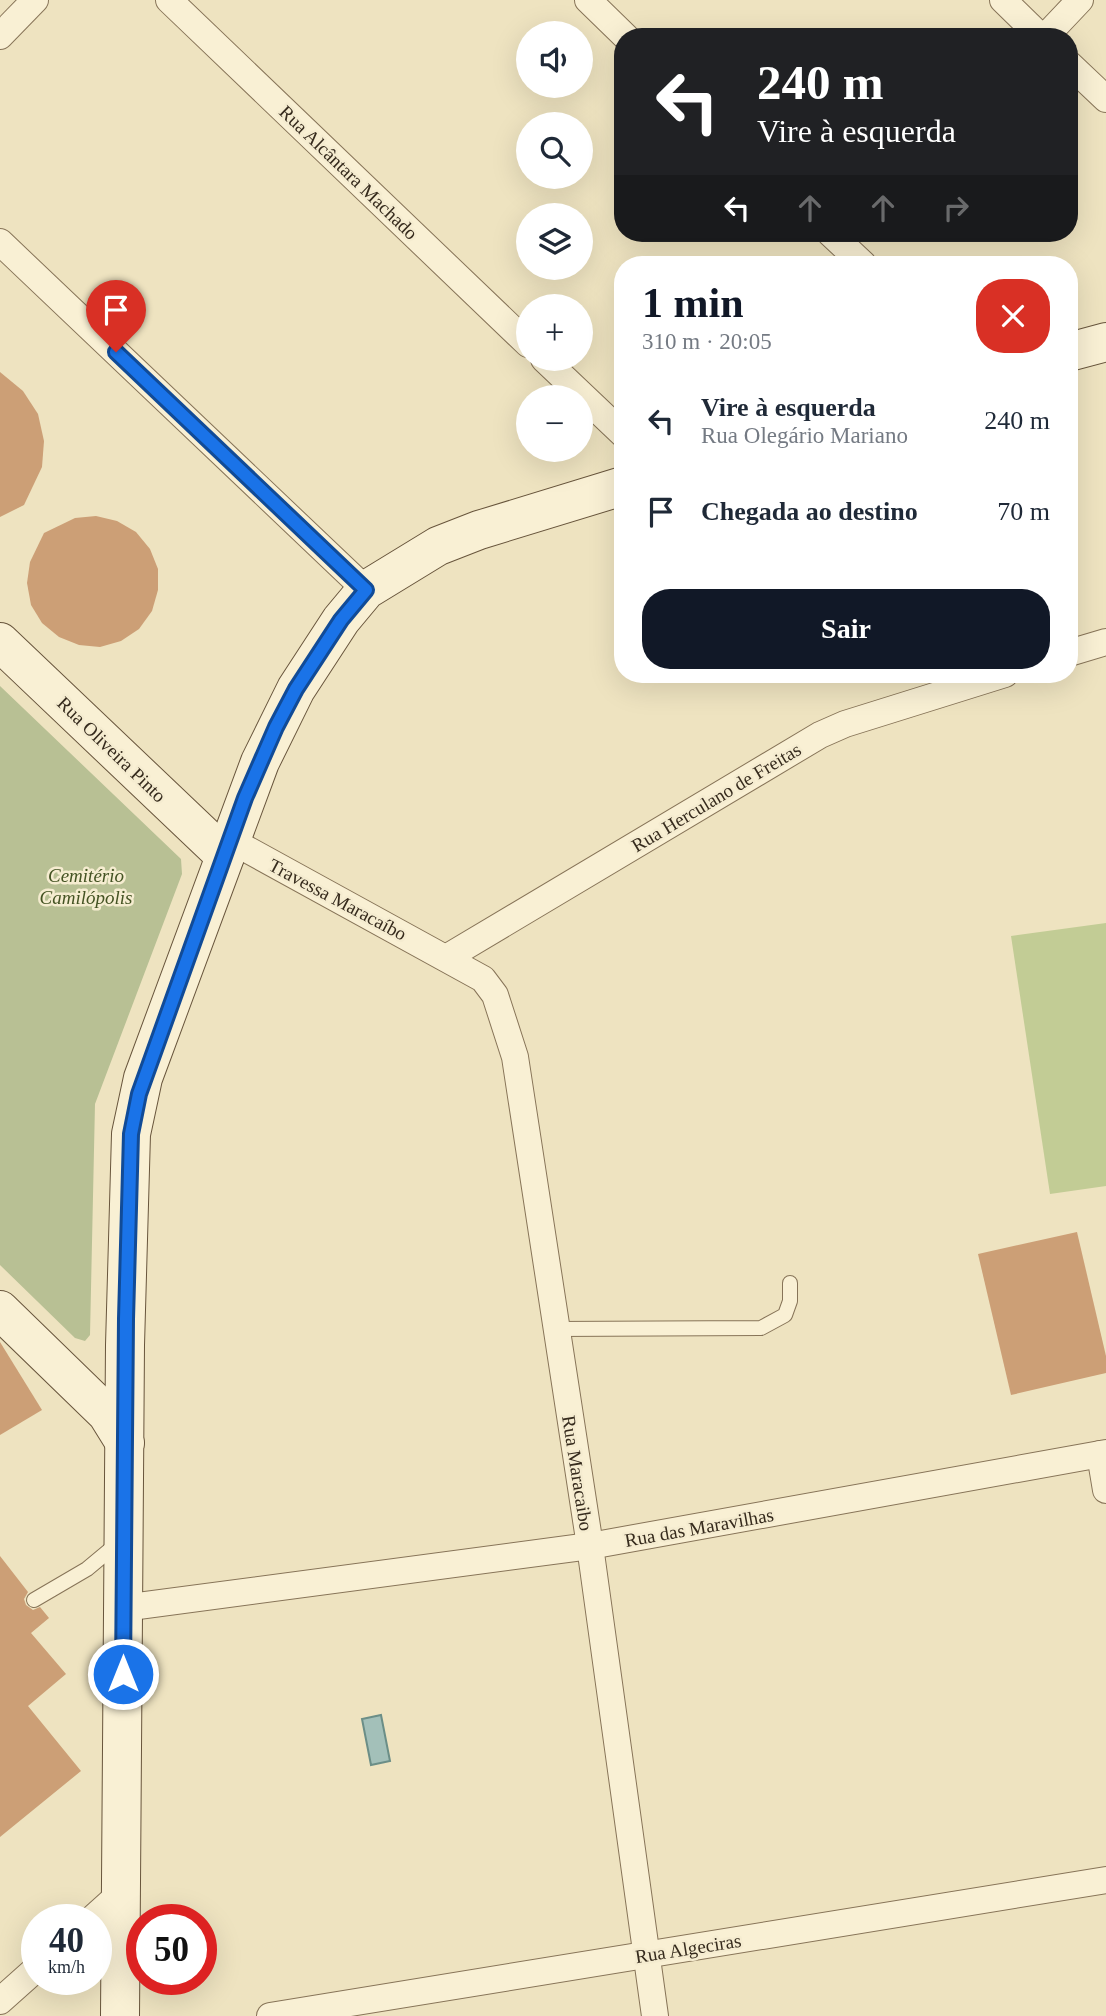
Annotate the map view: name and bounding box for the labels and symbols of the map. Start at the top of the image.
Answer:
street label: Rua Alcântara Machado [275,101,422,244]
pin [86,280,146,352]
street label: Rua Oliveira Pinto [53,692,170,806]
street label: Rua Herculano de Freitas [628,739,805,856]
street label: Travessa Maracaíbo [265,854,410,945]
park label: Cemitério Camilópolis [40,865,132,908]
street label: Rua Maracaibo [558,1414,597,1532]
street label: Rua das Maravilhas [623,1504,775,1551]
position arrow [86,1637,160,1711]
speed limit sign: 50 [126,1904,217,1995]
street label: Rua Algeciras [634,1930,743,1967]

